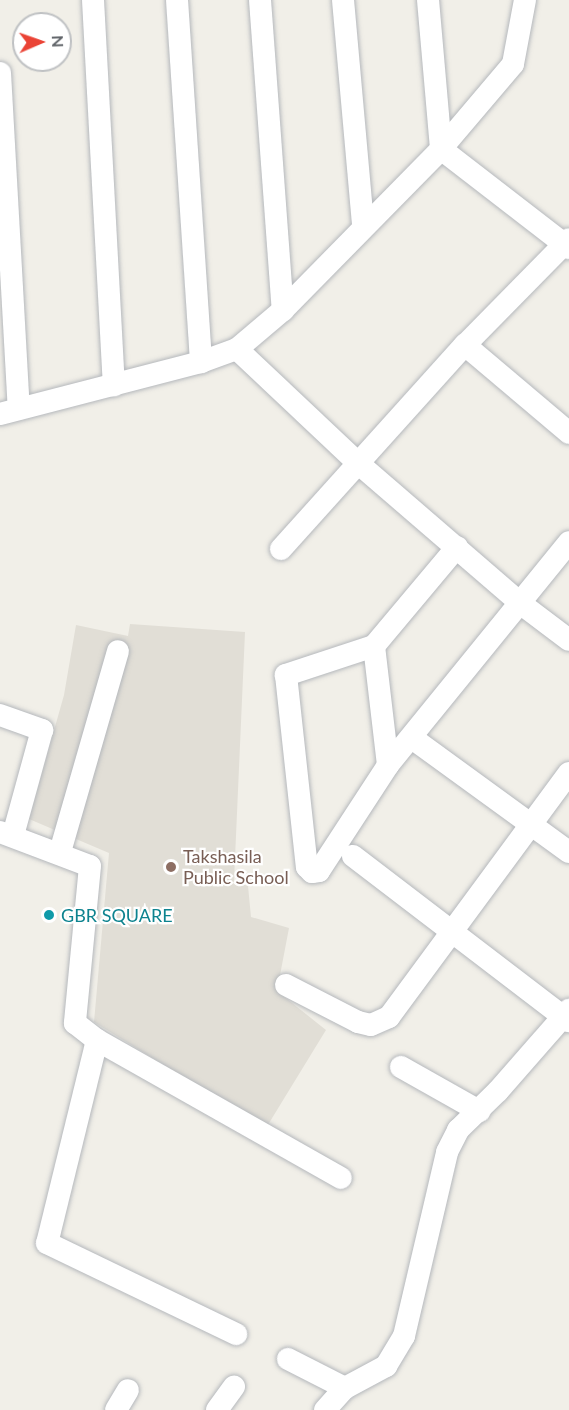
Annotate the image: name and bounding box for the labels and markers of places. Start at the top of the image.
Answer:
place label: Takshasila Public School [183,846,289,888]
marker: Takshasila Public School [164,860,178,874]
place label: GBR SQUARE [61,904,173,926]
marker: GBR SQUARE [42,908,56,922]

